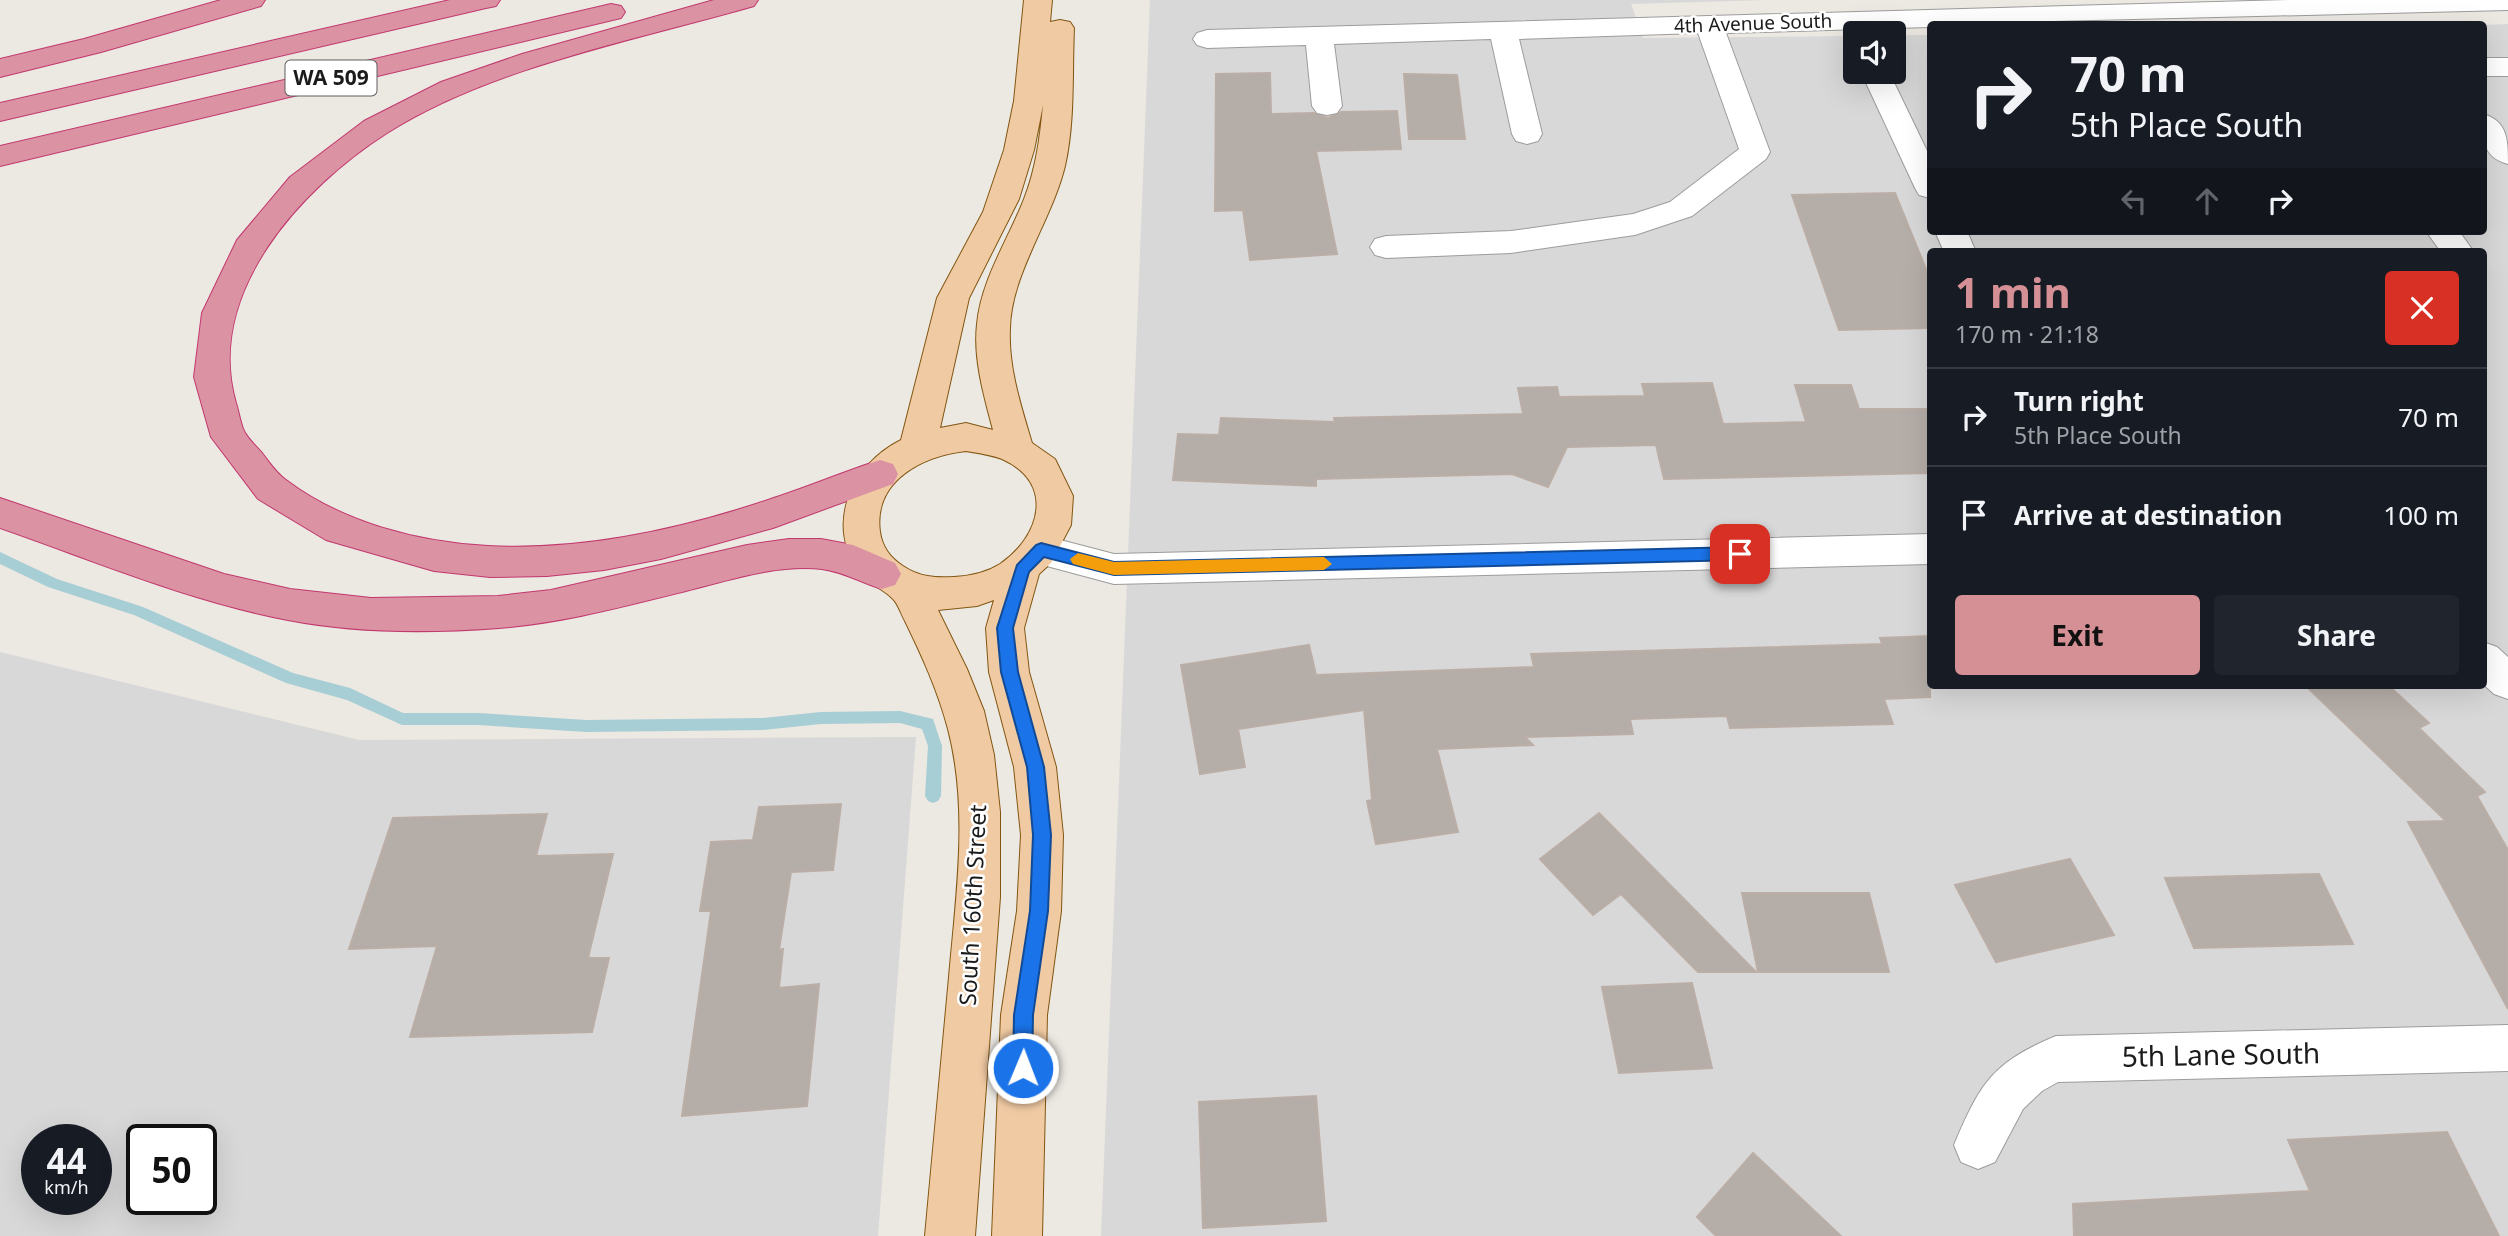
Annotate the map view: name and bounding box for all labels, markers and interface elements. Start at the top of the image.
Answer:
street label: 4th Avenue South [1673,7,1833,39]
map controls [1843,21,1906,84]
button: sound [1843,21,1906,84]
text: 70 m [2070,40,2187,106]
icon: right [1955,49,2046,140]
road number: WA 509 [286,60,376,96]
text: 5th Place South [2070,103,2303,146]
icon: left [2115,182,2153,220]
icon: ahead [2188,182,2226,220]
icon: right [2261,182,2299,220]
text: 1 min [1955,263,2071,320]
button: close [2385,271,2459,345]
text: 170 m · 21:18 [1955,318,2099,350]
text: Turn right [2014,383,2144,419]
icon: right [1955,398,1993,436]
text: 70 m [2398,399,2459,435]
text: 5th Place South [2014,419,2182,451]
icon: arrive [1955,496,1993,534]
text: Arrive at destination [2014,497,2283,533]
text: 100 m [2383,497,2459,533]
pin [1710,524,1770,584]
icon: arrive [1721,535,1759,573]
button: Exit [1955,595,2200,675]
button: Share [2214,595,2459,675]
street label: South 160th Street [951,804,993,1006]
position arrow [986,1031,1060,1105]
street label: 5th Lane South [2121,1033,2321,1075]
speed limit sign: 50 [126,1124,217,1215]
text: 44 [46,1137,87,1184]
text: km/h [44,1175,89,1199]

